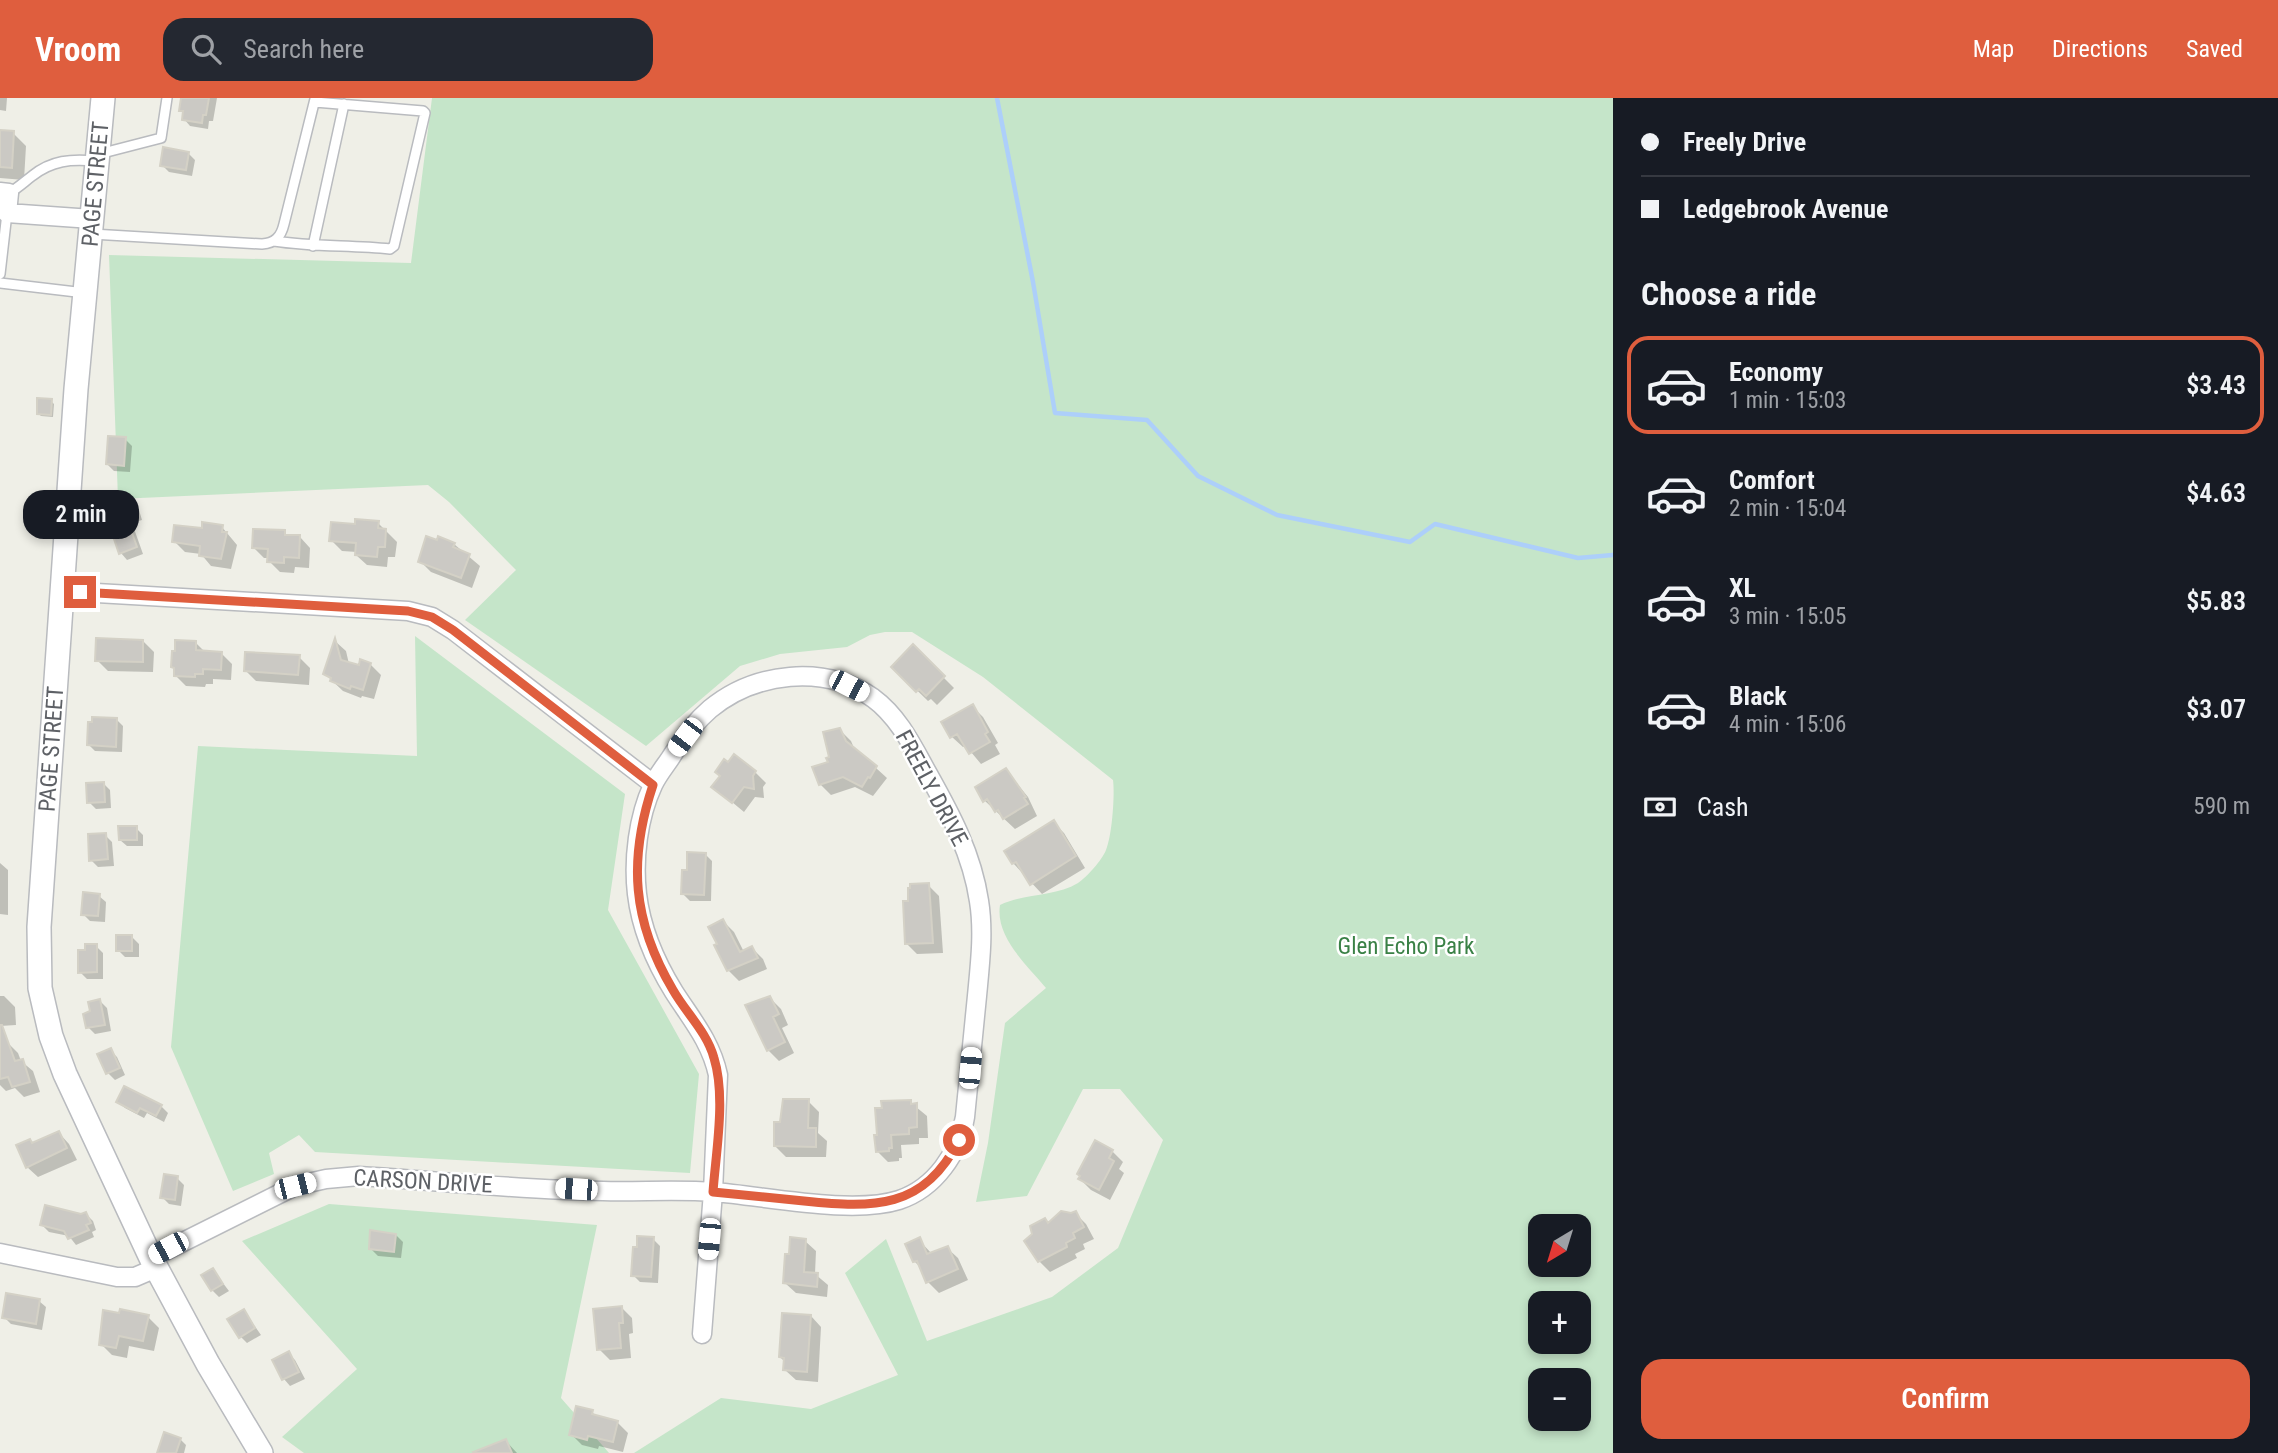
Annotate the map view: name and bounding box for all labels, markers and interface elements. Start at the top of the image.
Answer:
search box [163,18,653,81]
text: Vroom [35,30,121,69]
icon: search [187,30,225,68]
text: Search here [243,34,364,64]
text: Map [1973,35,2014,63]
text: Directions [2052,35,2148,63]
text: Saved [2186,35,2243,63]
street label: PAGE STREET [77,120,114,248]
text: Freely Drive [1683,127,1806,157]
text: Ledgebrook Avenue [1683,194,1888,224]
text: Choose a ride [1641,275,1816,313]
icon: car [1645,354,1708,417]
text: Economy [1729,357,1823,387]
text: $3.43 [2186,370,2246,400]
text: 1 min · 15:03 [1729,387,1846,414]
icon: car [1645,462,1708,525]
text: Comfort [1729,465,1815,495]
text: $4.63 [2186,478,2246,508]
callout: 2 min [22,490,138,540]
text: 2 min · 15:04 [1729,495,1846,522]
text: 2 min [56,501,106,528]
icon: car [1645,570,1708,633]
text: XL [1729,573,1756,603]
route end [64,576,96,608]
text: $5.83 [2186,586,2246,616]
text: 3 min · 15:05 [1729,603,1846,630]
car [826,667,873,705]
icon: car [1645,678,1708,741]
text: Black [1729,681,1787,711]
street label: PAGE STREET [34,685,69,813]
text: $3.07 [2186,694,2246,724]
text: 4 min · 15:06 [1729,711,1846,738]
car [664,714,707,760]
street label: FREELY DRIVE [890,726,973,851]
icon: cash [1641,788,1679,826]
text: Cash [1697,792,1749,822]
text: 590 m [2193,793,2250,820]
park label: Glen Echo Park [1338,933,1475,960]
car [958,1046,983,1090]
route start [943,1124,975,1156]
street label: CARSON DRIVE [353,1164,493,1199]
car [273,1171,318,1201]
car [555,1177,598,1201]
north arrow [1528,1214,1591,1278]
map controls [1528,1214,1591,1431]
car [697,1217,722,1261]
car [145,1229,192,1267]
button: + [1528,1291,1591,1354]
button: Confirm [1641,1359,2250,1439]
button: − [1528,1368,1591,1431]

